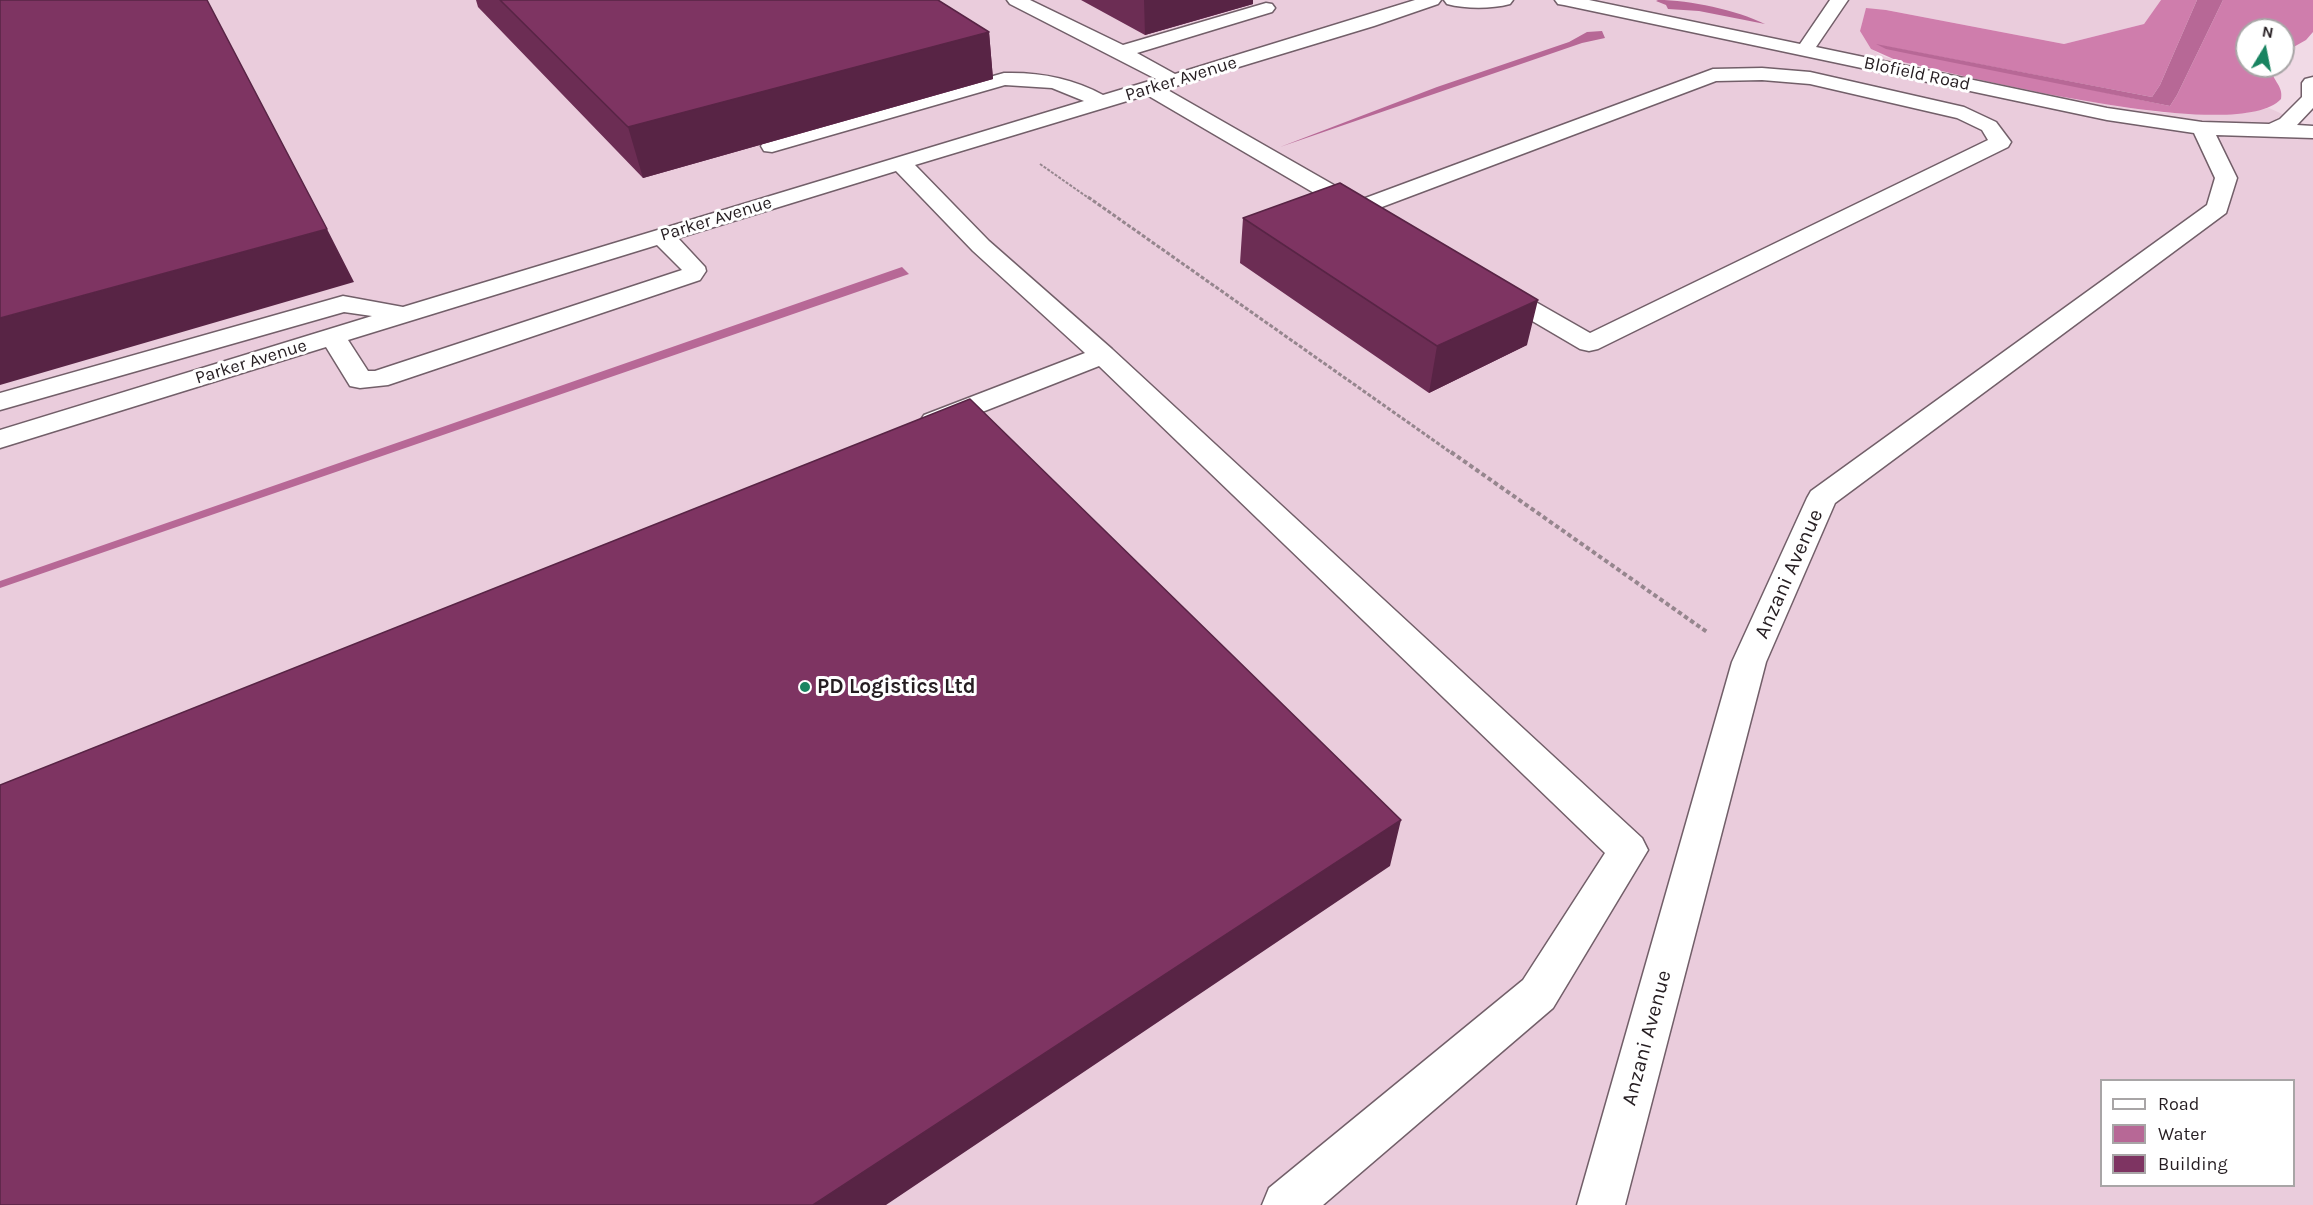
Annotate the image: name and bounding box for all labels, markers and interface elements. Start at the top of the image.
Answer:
north arrow [2235,18,2295,78]
text: N [2261,21,2275,42]
street label: Parker Avenue [1122,52,1240,106]
street label: Blofield Road [1862,52,1972,96]
street label: Parker Avenue [657,192,775,246]
street label: Parker Avenue [192,335,310,389]
street label: Anzani Avenue [1749,505,1829,643]
place label: PD Logistics Ltd [817,674,976,700]
marker: PD Logistics Ltd [798,680,812,694]
street label: Anzani Avenue [1617,967,1677,1109]
legend [2100,1079,2295,1187]
text: Road [2158,1093,2199,1115]
text: Water [2158,1123,2206,1145]
text: Building [2158,1153,2228,1175]

